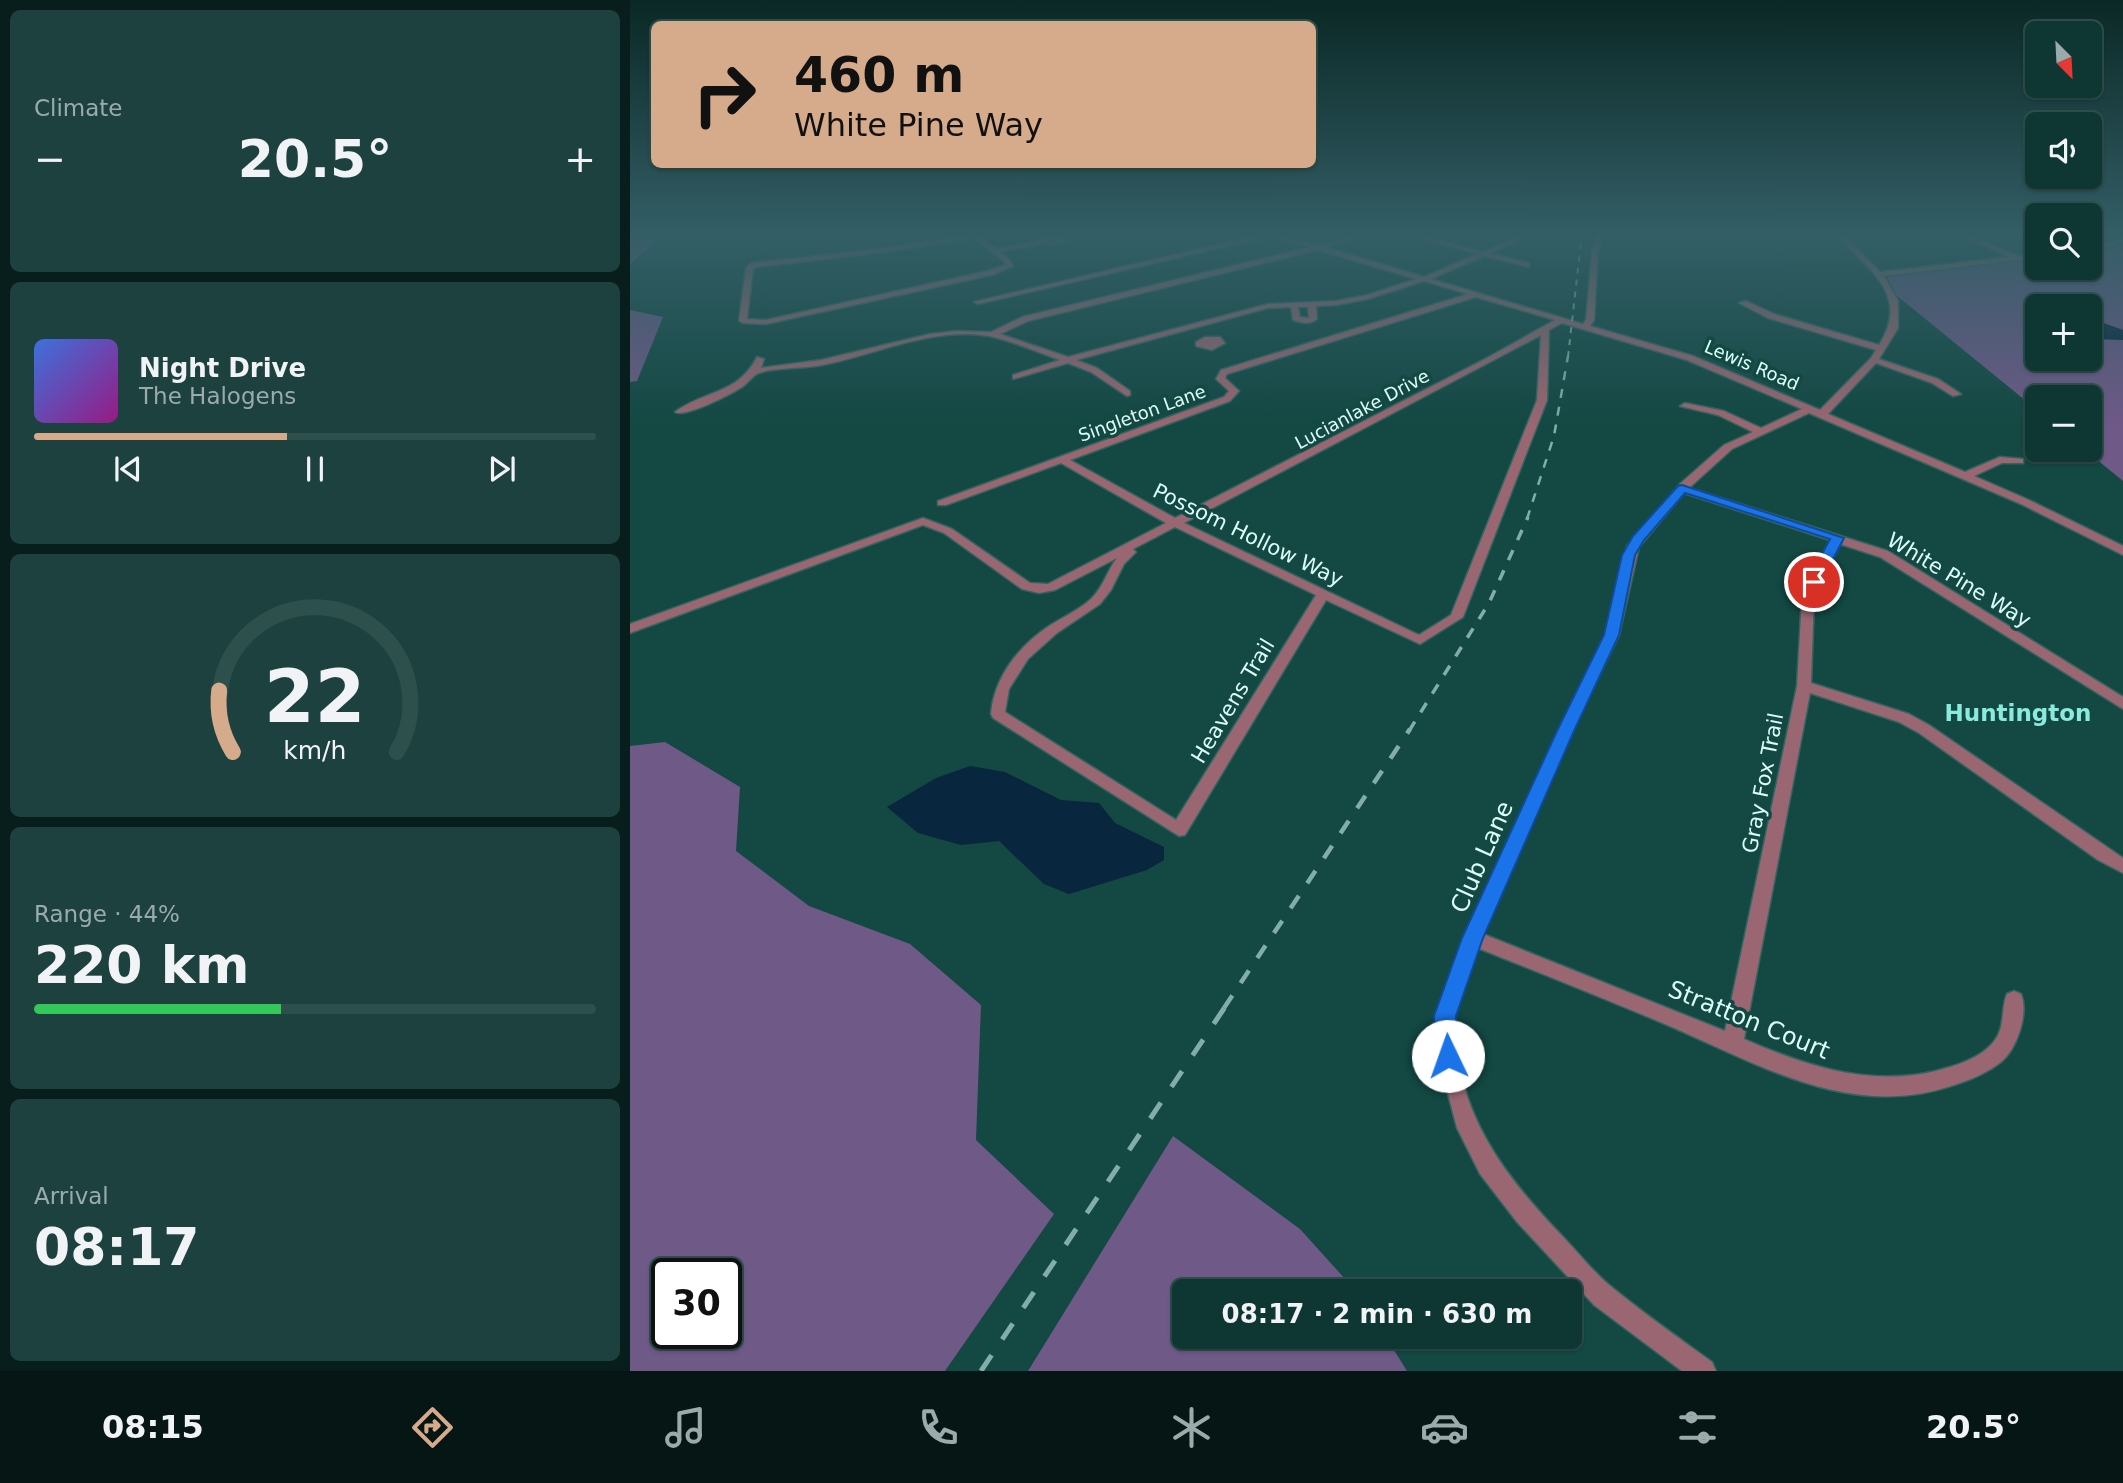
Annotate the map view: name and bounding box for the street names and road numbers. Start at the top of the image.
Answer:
street label: Lewis Road [1702,336,1802,394]
street label: Lucianlake Drive [1291,365,1433,453]
street label: Singleton Lane [1075,380,1209,446]
street label: Possom Hollow Way [1149,479,1347,591]
street label: White Pine Way [1883,528,2035,632]
street label: Heavens Trail [1186,634,1280,768]
street label: Gray Fox Trail [1738,711,1788,855]
street label: Club Lane [1445,797,1519,917]
street label: Stratton Court [1664,975,1834,1065]

